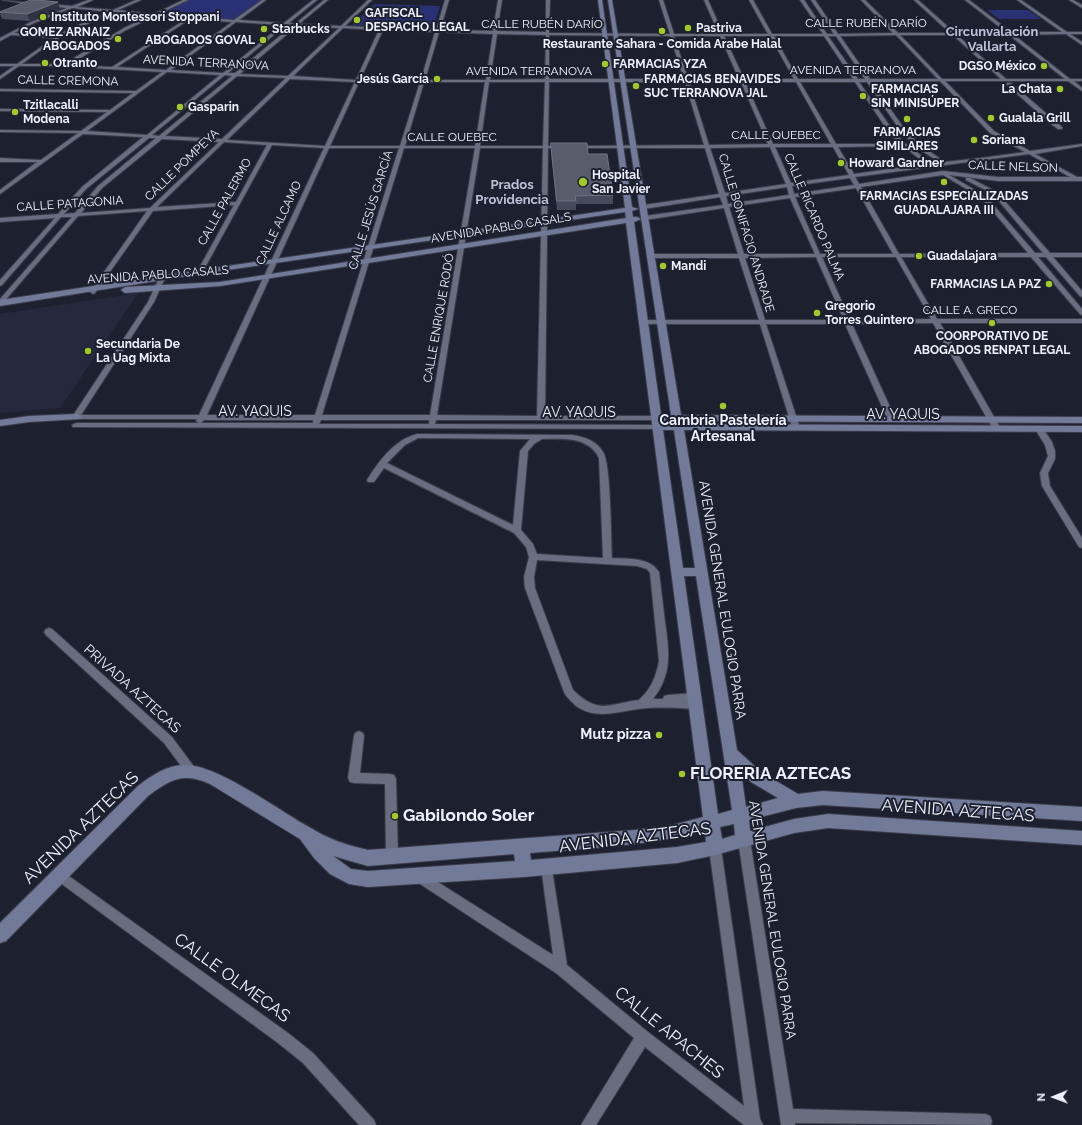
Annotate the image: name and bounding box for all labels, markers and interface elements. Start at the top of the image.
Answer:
place label: GAFISCAL DESPACHO LEGAL [365,6,470,34]
place label: Instituto Montessori Stoppani [51,10,220,24]
marker: Instituto Montessori Stoppani [38,12,48,22]
marker: GAFISCAL DESPACHO LEGAL [352,15,362,25]
street label: CALLE RUBÉN DARÍO [805,16,927,30]
street label: CALLE RUBÉN DARÍO [481,17,603,31]
place label: Pastriva [696,21,742,35]
place label: Starbucks [272,22,330,36]
marker: Pastriva [683,23,693,33]
marker: Starbucks [259,24,269,34]
district label: Circunvalación Vallarta [946,24,1038,55]
place label: GOMEZ ARNAIZ ABOGADOS [20,25,110,53]
marker: Restaurante Sahara - Comida Arabe Halal [657,26,667,36]
place label: ABOGADOS GOVAL [145,33,255,47]
marker: GOMEZ ARNAIZ ABOGADOS [113,34,123,44]
marker: ABOGADOS GOVAL [258,35,268,45]
place label: Restaurante Sahara - Comida Arabe Halal [543,37,781,51]
street label: AVENIDA TERRANOVA [142,53,270,73]
place label: Otranto [53,56,97,70]
place label: FARMACIAS YZA [613,57,707,71]
marker: Otranto [40,58,50,68]
marker: FARMACIAS YZA [600,59,610,69]
place label: DGSO México [959,59,1036,73]
marker: DGSO México [1039,61,1049,71]
street label: AVENIDA TERRANOVA [790,63,916,77]
street label: AVENIDA TERRANOVA [466,64,592,78]
place label: Jesús García [357,72,429,86]
place label: FARMACIAS BENAVIDES SUC TERRANOVA JAL [644,72,781,100]
street label: CALLE CREMONA [17,73,119,89]
marker: Jesús García [432,74,442,84]
marker: FARMACIAS BENAVIDES SUC TERRANOVA JAL [631,81,641,91]
place label: FARMACIAS SIN MINISÚPER [871,82,959,110]
place label: La Chata [1001,82,1052,96]
marker: La Chata [1055,84,1065,94]
marker: FARMACIAS SIN MINISÚPER [858,91,868,101]
place label: Tzitlacalli Modena [23,98,78,126]
place label: Gasparin [188,100,239,114]
marker: Gasparin [175,102,185,112]
marker: Tzitlacalli Modena [10,107,20,117]
place label: Gualala Grill [999,111,1070,125]
marker: Gualala Grill [986,113,996,123]
marker: FARMACIAS SIMILARES [902,114,912,124]
place label: FARMACIAS SIMILARES [873,125,941,153]
street label: CALLE POMPEYA [142,126,222,204]
street label: CALLE QUEBEC [731,128,821,142]
street label: CALLE QUEBEC [407,130,497,144]
place label: Soriana [982,133,1025,147]
marker: Soriana [969,135,979,145]
street label: CALLE JESÚS GARCÍA [346,149,396,271]
street label: CALLE RICARDO PALMA [781,151,847,283]
street label: CALLE BONIFACIO ANDRADE [715,152,777,314]
street label: CALLE PALERMO [195,156,255,248]
place label: Howard Gardner [849,156,944,170]
marker: Howard Gardner [836,158,846,168]
street label: CALLE NELSON [968,158,1058,176]
place label: Hospital San Javier [592,168,650,196]
marker: Hospital San Javier [577,176,589,188]
district label: Prados Providencia [475,177,549,208]
marker: FARMACIAS ESPECIALIZADAS GUADALAJARA III [939,177,949,187]
street label: CALLE ALCAMO [253,179,305,267]
place label: FARMACIAS ESPECIALIZADAS GUADALAJARA III [860,189,1028,217]
street label: CALLE PATAGONIA [16,193,124,215]
street label: AVENIDA PABLO CASALS [430,210,572,246]
place label: Guadalajara [927,249,997,263]
marker: Guadalajara [914,251,924,261]
street label: CALLE ENRIQUE RODÓ [421,252,457,384]
place label: Mandi [671,259,706,273]
marker: Mandi [658,261,668,271]
street label: AVENIDA PABLO CASALS [87,263,229,287]
place label: FARMACIAS LA PAZ [930,277,1041,291]
marker: FARMACIAS LA PAZ [1044,279,1054,289]
place label: Gregorio Torres Quintero [825,299,914,327]
street label: CALLE A. GRECO [923,303,1017,317]
marker: Gregorio Torres Quintero [812,308,822,318]
marker: COORPORATIVO DE ABOGADOS RENPAT LEGAL [987,318,997,328]
place label: COORPORATIVO DE ABOGADOS RENPAT LEGAL [914,329,1070,357]
place label: Secundaria De La Uag Mixta [96,337,180,365]
marker: Secundaria De La Uag Mixta [83,346,93,356]
marker: Cambria Pastelería Artesanal [718,401,728,411]
street label: AV. YAQUIS [218,404,292,420]
street label: AV. YAQUIS [542,405,616,421]
street label: AV. YAQUIS [866,407,940,423]
place label: Cambria Pastelería Artesanal [660,413,786,446]
street label: AVENIDA GENERAL EULOGIO PARRA [695,479,749,721]
street label: PRIVADA AZTECAS [80,641,184,737]
place label: Mutz pizza [580,727,651,743]
marker: Mutz pizza [654,730,664,740]
place label: FLORERIA AZTECAS [690,764,851,784]
street label: AVENIDA AZTECAS [19,767,143,889]
marker: FLORERIA AZTECAS [677,769,687,779]
street label: AVENIDA AZTECAS [881,795,1035,827]
street label: AVENIDA GENERAL EULOGIO PARRA [745,799,799,1041]
place label: Gabilondo Soler [403,806,534,826]
marker: Gabilondo Soler [390,811,400,821]
street label: AVENIDA AZTECAS [558,819,712,857]
street label: CALLE OLMECAS [170,929,294,1027]
street label: CALLE APACHES [610,983,728,1083]
north arrow [1034,1077,1074,1117]
text: N [1035,1093,1048,1102]

